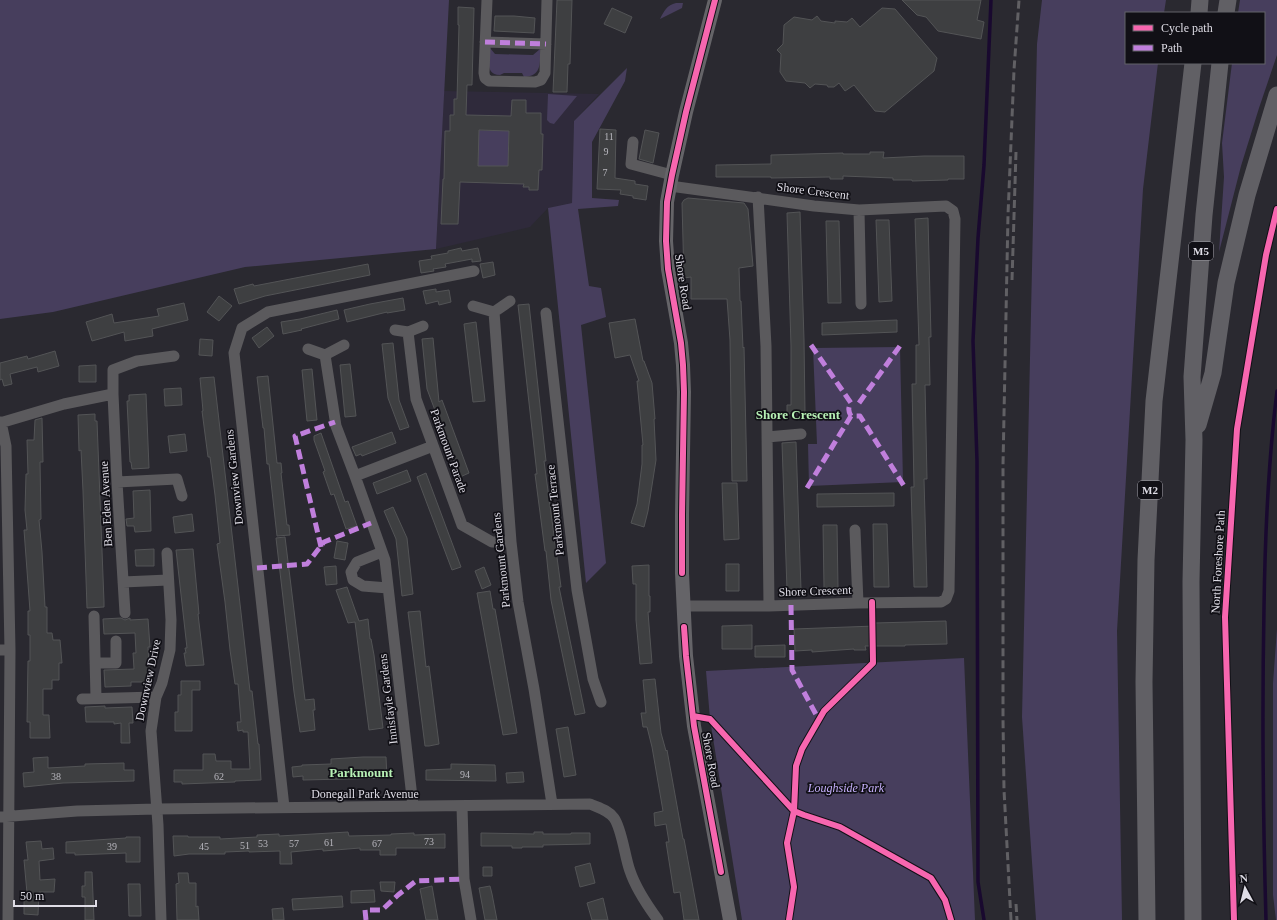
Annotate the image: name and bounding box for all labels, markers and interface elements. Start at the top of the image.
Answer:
legend [1125,12,1265,64]
text: Cycle path [1161,21,1213,35]
text: Path [1161,41,1182,55]
house number: 11 [604,131,614,142]
house number: 9 [604,146,609,157]
house number: 7 [603,167,608,178]
street label: Shore Crescent [776,180,851,202]
road number: M5 [1189,242,1213,260]
street label: Shore Road [672,253,694,311]
street label: Parkmount Parade [427,407,471,495]
district label: Shore Crescent [756,407,841,422]
street label: Downview Gardens [222,428,246,525]
street label: Ben Eden Avenue [97,461,115,547]
street label: Parkmount Terrace [543,464,567,556]
road number: M2 [1138,481,1162,499]
street label: North Foreshore Path [1208,510,1228,614]
street label: Parkmount Gardens [489,511,513,608]
street label: Shore Crescent [778,583,852,599]
street label: Downview Drive [133,638,163,722]
street label: Innisfayle Gardens [375,653,400,745]
street label: Shore Road [699,731,723,789]
district label: Parkmount [329,765,393,780]
house number: 94 [460,769,470,780]
house number: 38 [51,771,61,782]
house number: 62 [214,771,224,782]
park label: Loughside Park [807,781,885,795]
street label: Donegall Park Avenue [311,787,419,801]
house number: 73 [424,836,434,847]
house number: 61 [324,837,334,848]
house number: 53 [258,838,268,849]
house number: 57 [289,838,299,849]
house number: 67 [372,838,382,849]
house number: 51 [240,840,250,851]
house number: 39 [107,841,117,852]
house number: 45 [199,841,209,852]
north arrow [1225,868,1265,908]
text: N [1239,872,1249,885]
scale bar [14,882,96,908]
text: 50 m [20,889,45,903]

